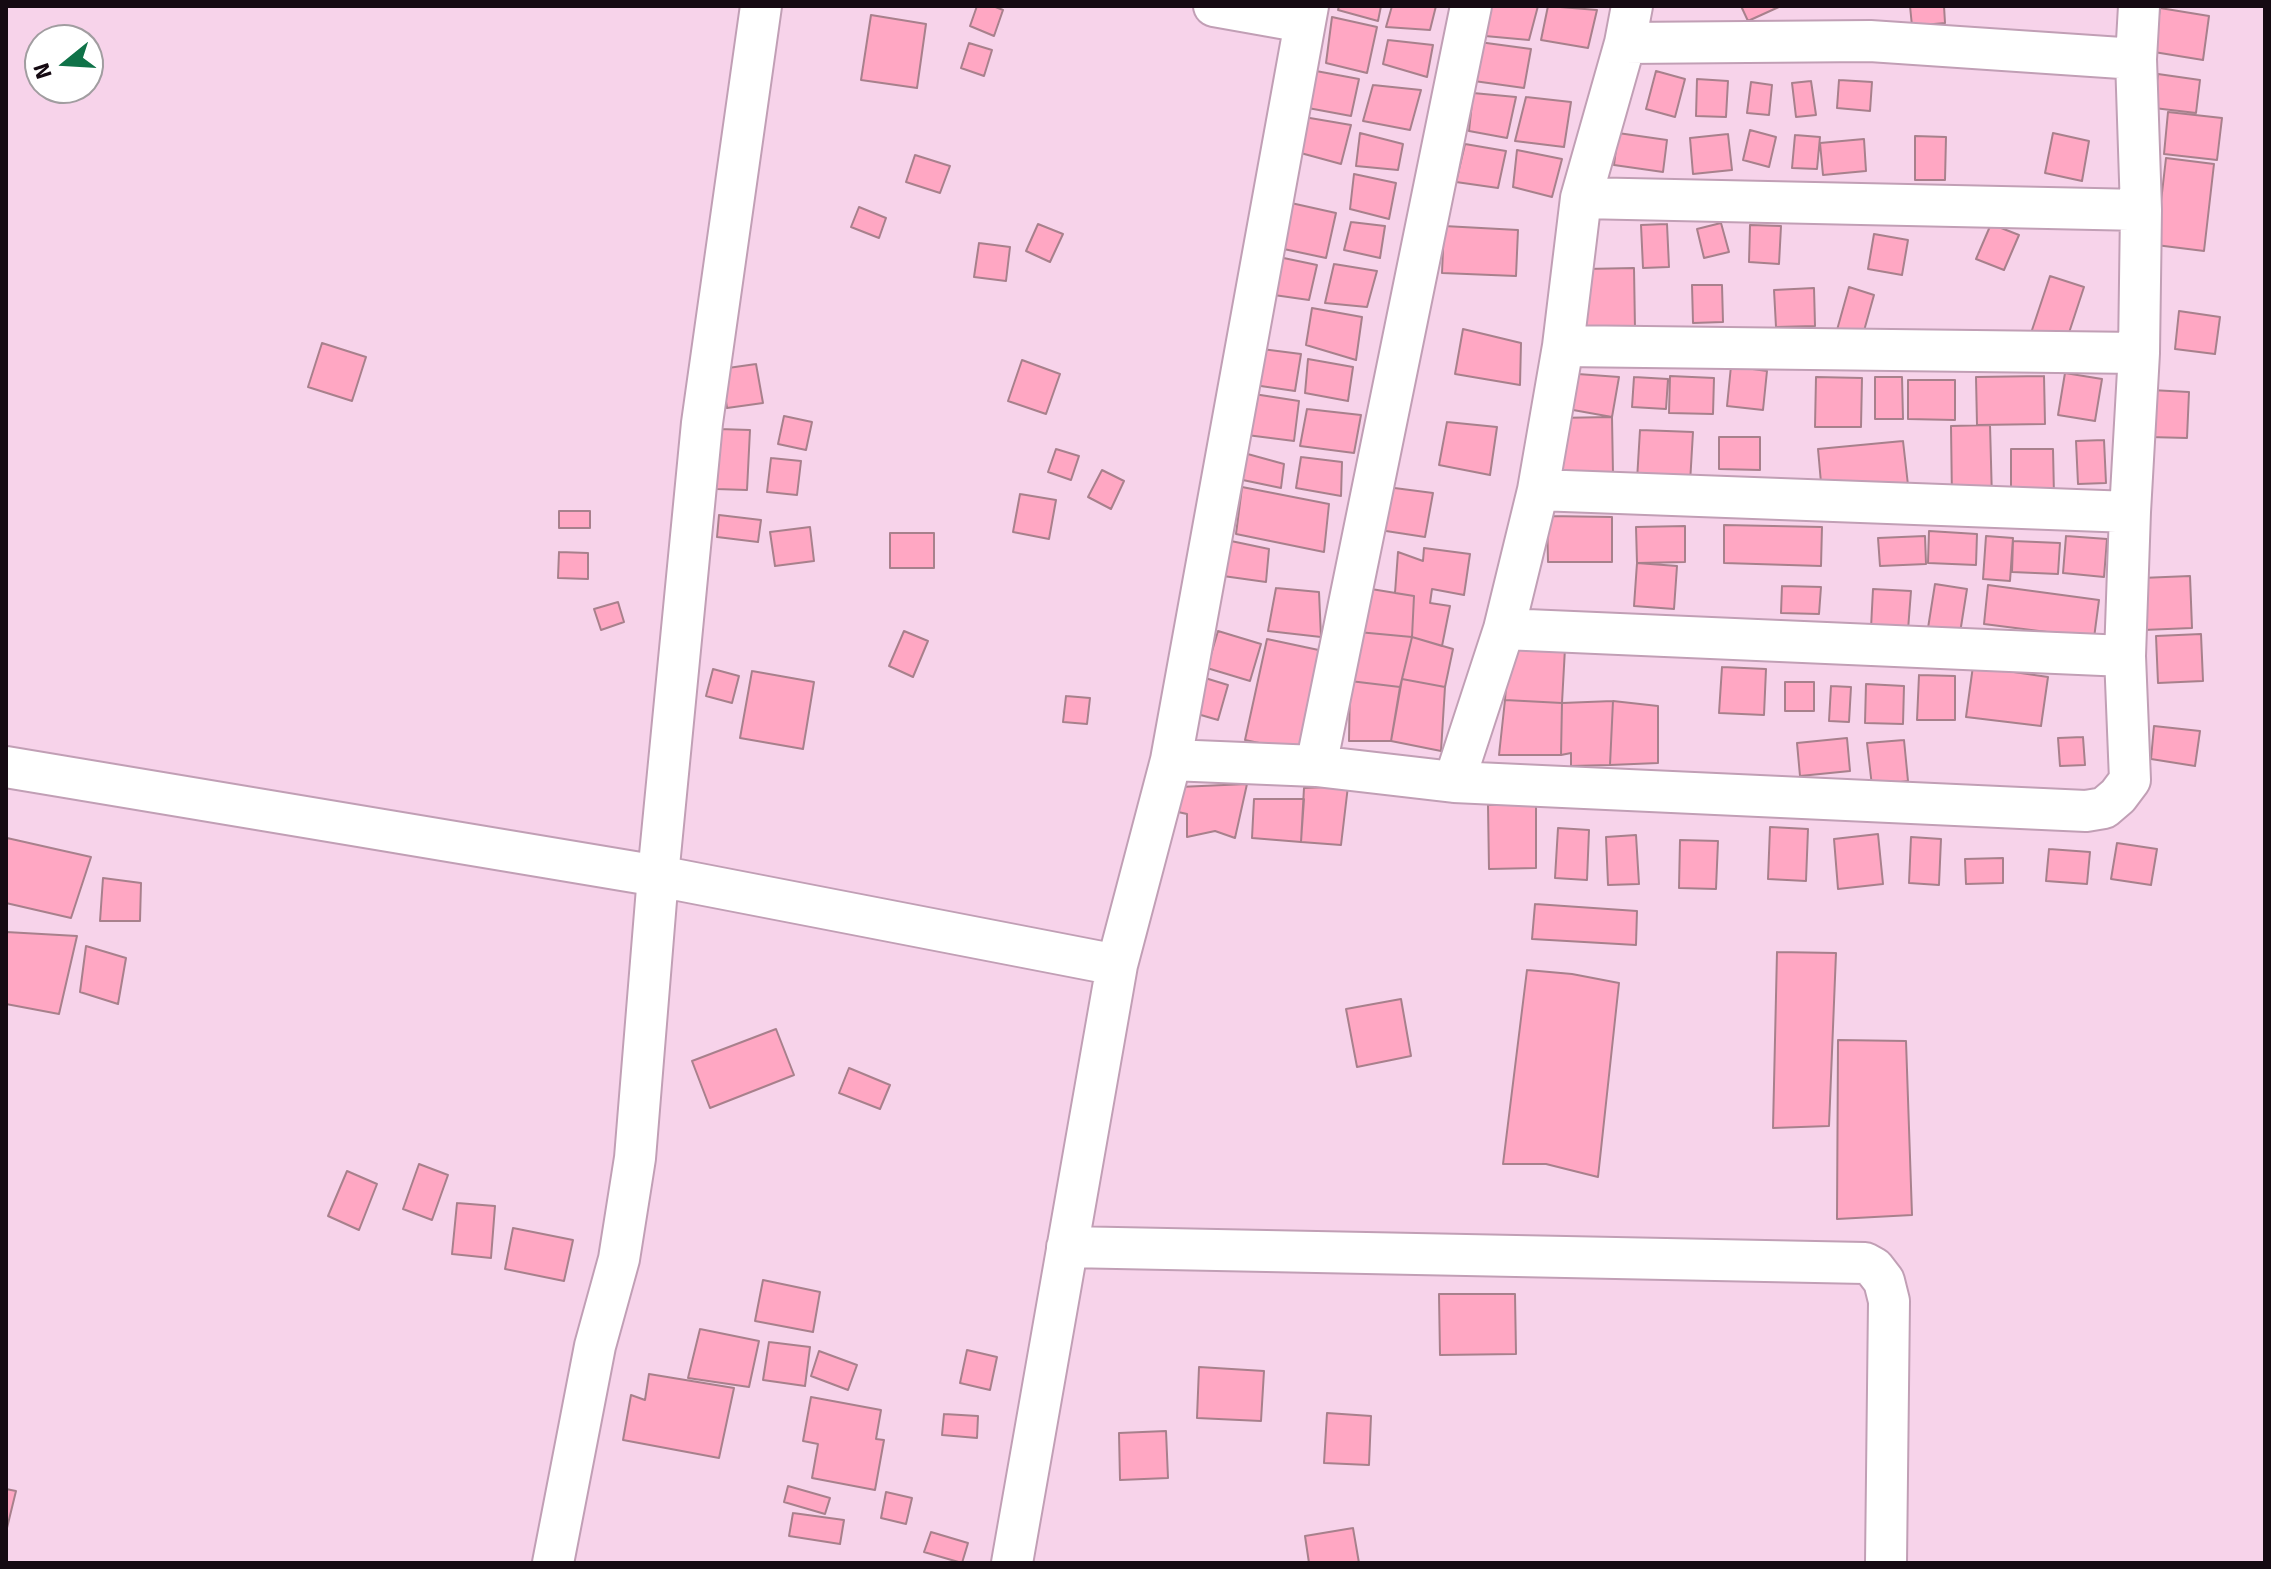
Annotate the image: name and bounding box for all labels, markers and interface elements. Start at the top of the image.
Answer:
north arrow [24,24,104,104]
text: N [27,59,58,82]

